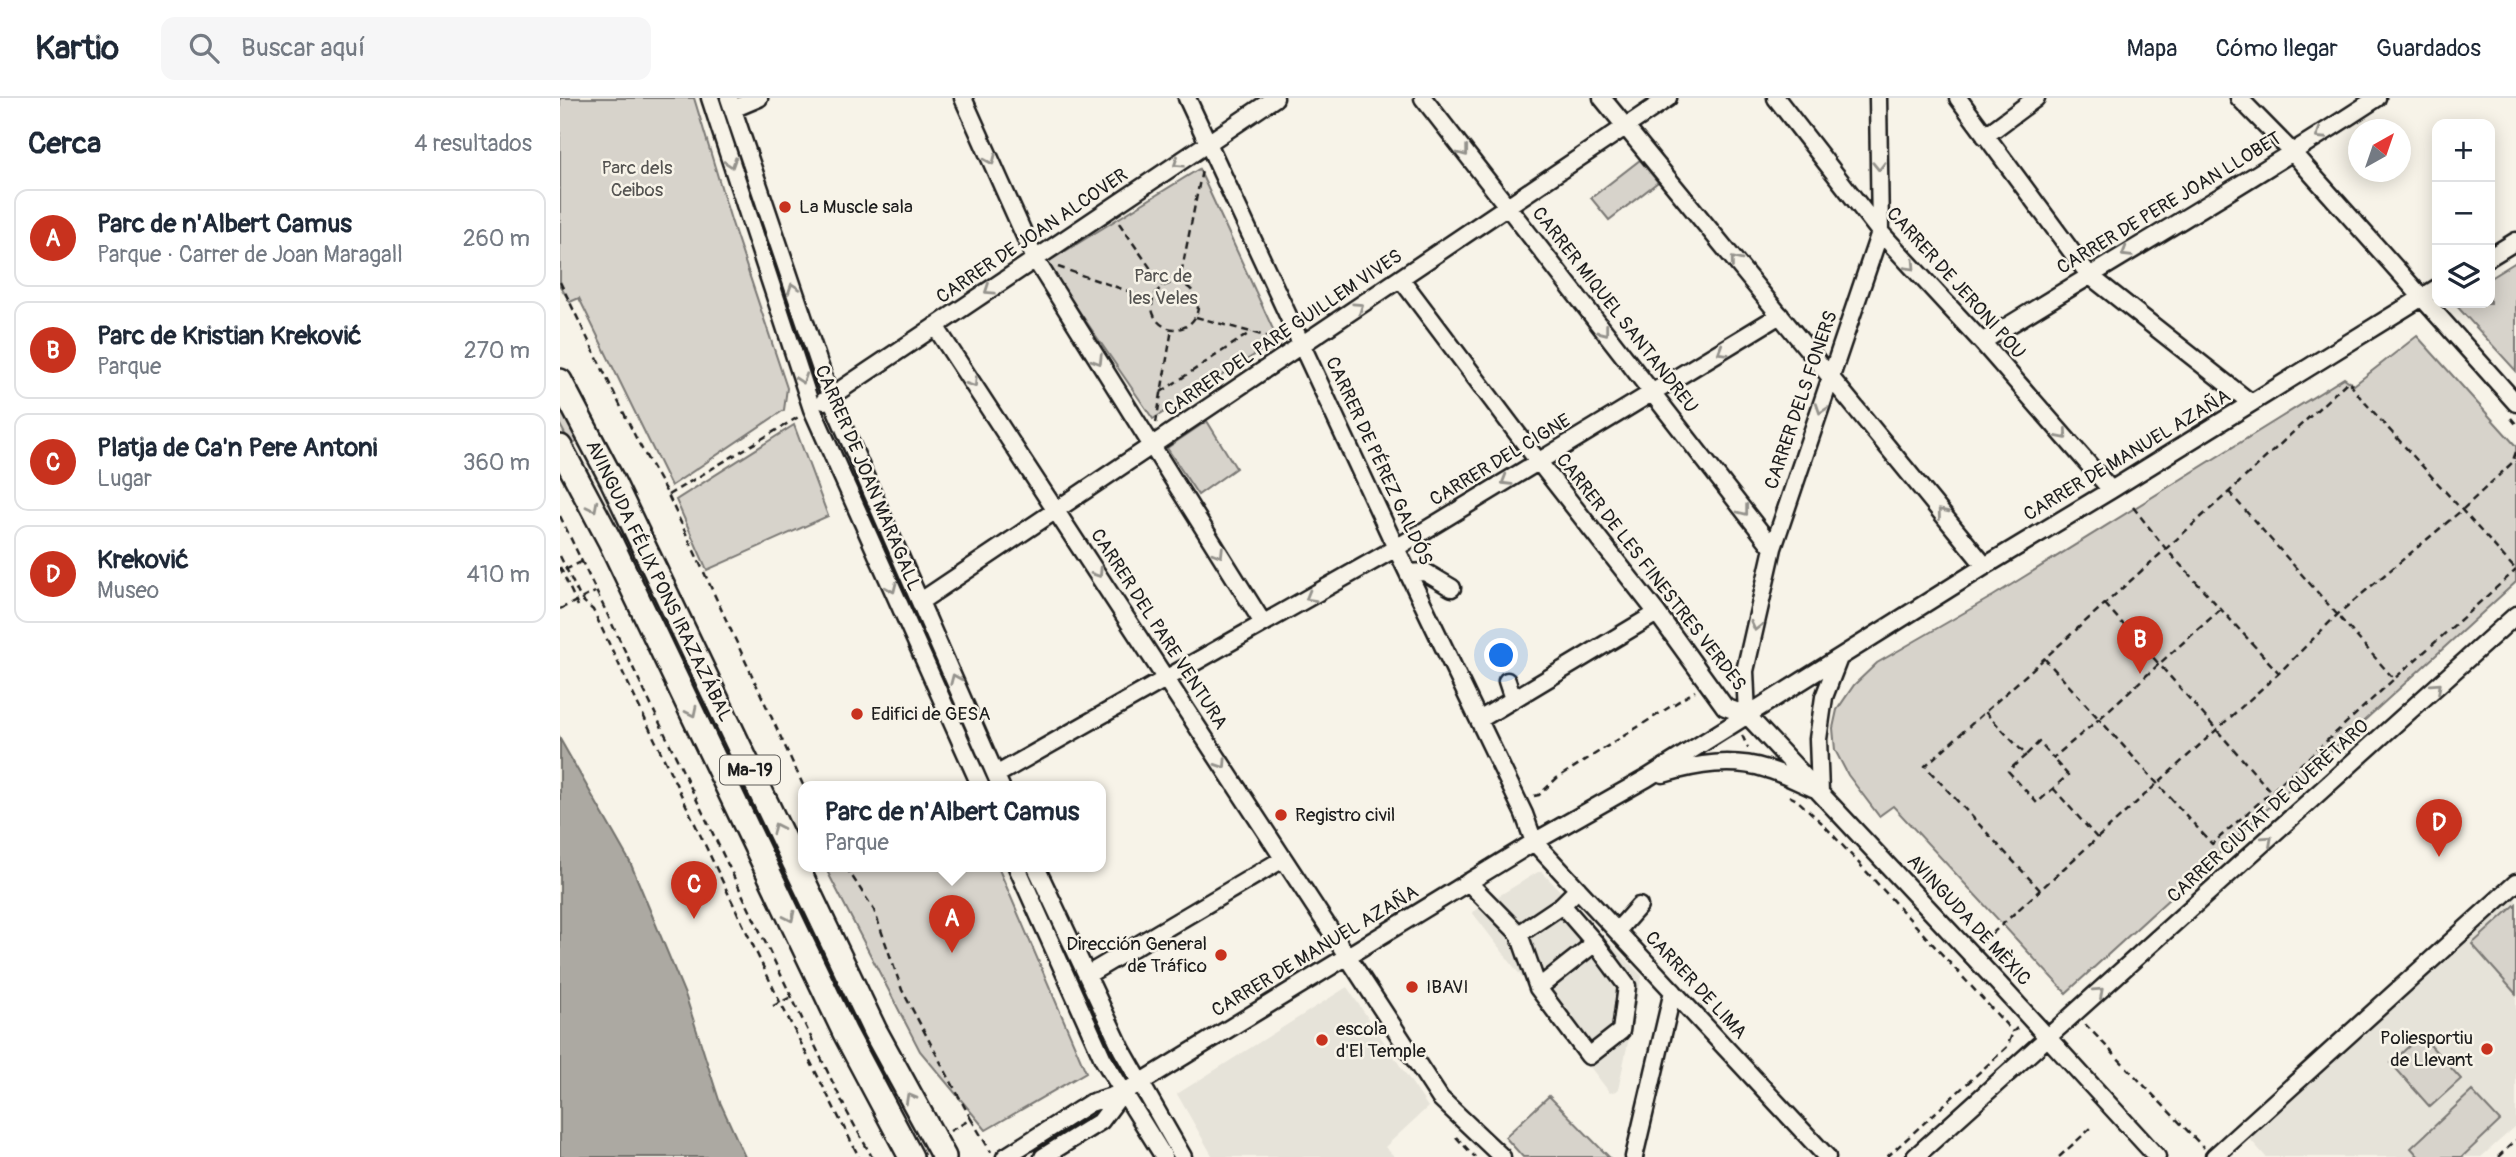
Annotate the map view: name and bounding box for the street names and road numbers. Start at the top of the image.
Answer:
street label: CARRER DE PERE JOAN LLOBET [2052,126,2286,280]
street label: CARRER DE JOAN ALCOVER [932,163,1132,309]
street label: CARRER MIQUEL SANTANDREU [1527,202,1703,418]
street label: CARRER DE JERONI POU [1881,202,2031,364]
street label: CARRER DEL PARE GUILLEM VIVES [1159,244,1407,422]
street label: CARRER DELS FONERS [1759,308,1843,492]
street label: CARRER DE PÉREZ GALDÓS [1320,353,1438,569]
street label: CARRER DE JOAN MARAGALL [809,361,927,595]
street label: CARRER DE MANUEL AZAÑA [2019,384,2235,526]
street label: CARRER DEL CIGNE [1425,408,1575,512]
street label: AVINGUDA FÉLIX PONS IRAZAZÁBAL [580,436,738,726]
street label: CARRER DE LES FINESTRES VERDES [1551,448,1751,696]
street label: CARRER DEL PARE VENTURA [1085,524,1233,734]
street label: CARRER CIUTAT DE QUERÈTARO [2162,714,2374,908]
road number: Ma-19 [720,756,780,784]
street label: AVINGUDA DE MÈXIC [1902,849,2036,991]
street label: CARRER DE MANUEL AZAÑA [1207,880,1423,1022]
street label: CARRER DE LIMA [1640,926,1752,1044]

